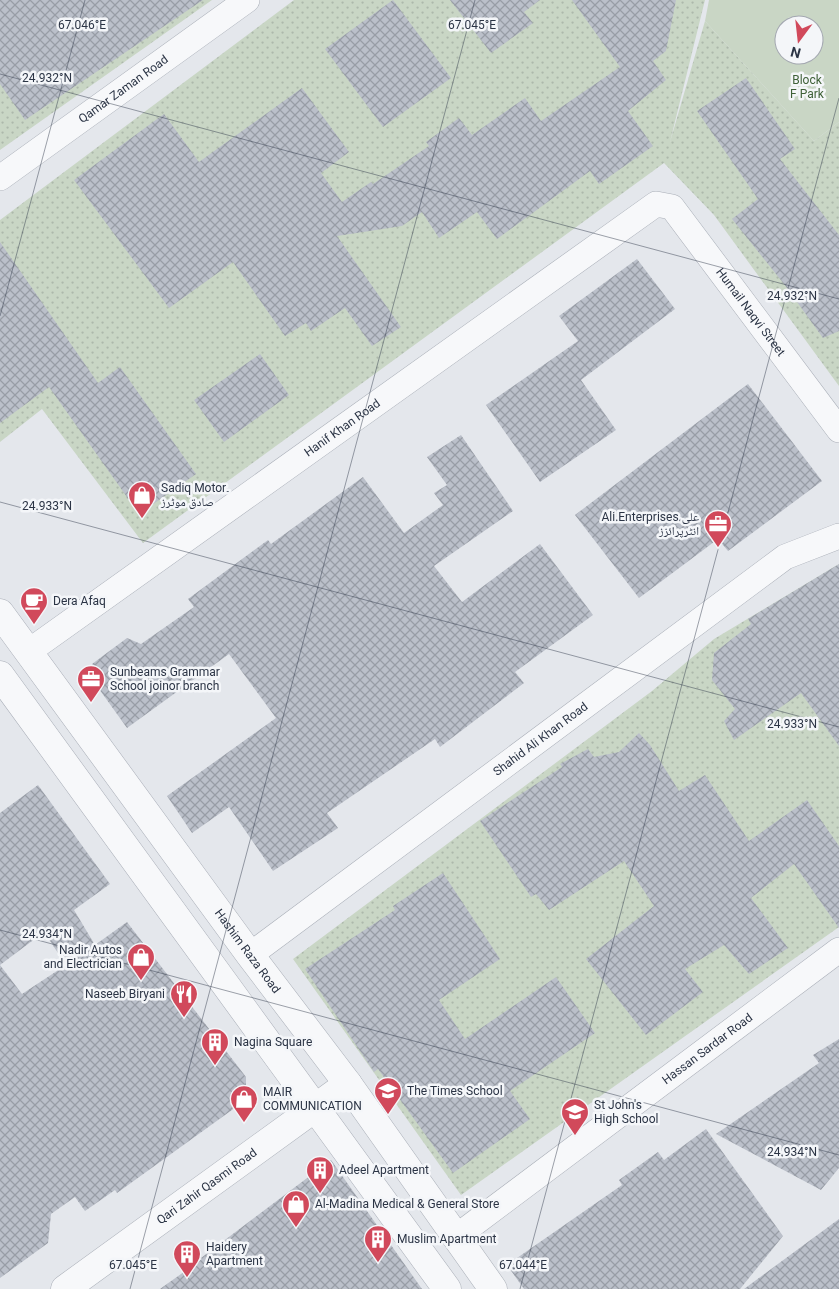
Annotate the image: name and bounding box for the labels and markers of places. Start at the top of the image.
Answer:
shop icon: Sadiq Motor۔ صادق موٹرز [127,480,157,519]
place label: Sadiq Motor۔ صادق موٹرز [160,481,229,509]
office icon: Ali.Enterprises.علی انٹرپرائزز [703,509,733,548]
place label: Ali.Enterprises.علی انٹرپرائزز [601,510,699,538]
cafe icon: Dera Afaq [19,586,49,625]
place label: Dera Afaq [53,594,106,608]
office icon: Sunbeams Grammar School joinor branch [76,664,106,703]
place label: Sunbeams Grammar School joinor branch [110,665,220,693]
shop icon: Nadir Autos and Electrician [126,942,156,981]
place label: Nadir Autos and Electrician [43,943,122,971]
restaurant icon: Naseeb Biryani [169,979,199,1018]
place label: Naseeb Biryani [85,987,165,1001]
building icon: Nagina Square [200,1027,230,1066]
place label: Nagina Square [234,1035,312,1049]
school or university icon: The Times School [373,1076,403,1115]
shop icon: MAIR COMMUNICATION [229,1084,259,1123]
place label: The Times School [407,1084,503,1098]
place label: MAIR COMMUNICATION [263,1085,362,1113]
school or university icon: St John's High School [560,1097,590,1136]
place label: St John's High School [594,1098,658,1126]
building icon: Adeel Apartment [305,1155,335,1194]
place label: Adeel Apartment [339,1163,429,1177]
shop icon: Al-Madina Medical & General Store [281,1189,311,1228]
place label: Al-Madina Medical & General Store [315,1197,499,1211]
building icon: Muslim Apartment [363,1224,393,1263]
place label: Muslim Apartment [397,1232,497,1246]
building icon: Haidery Apartment [172,1239,202,1278]
place label: Haidery Apartment [206,1240,263,1268]

